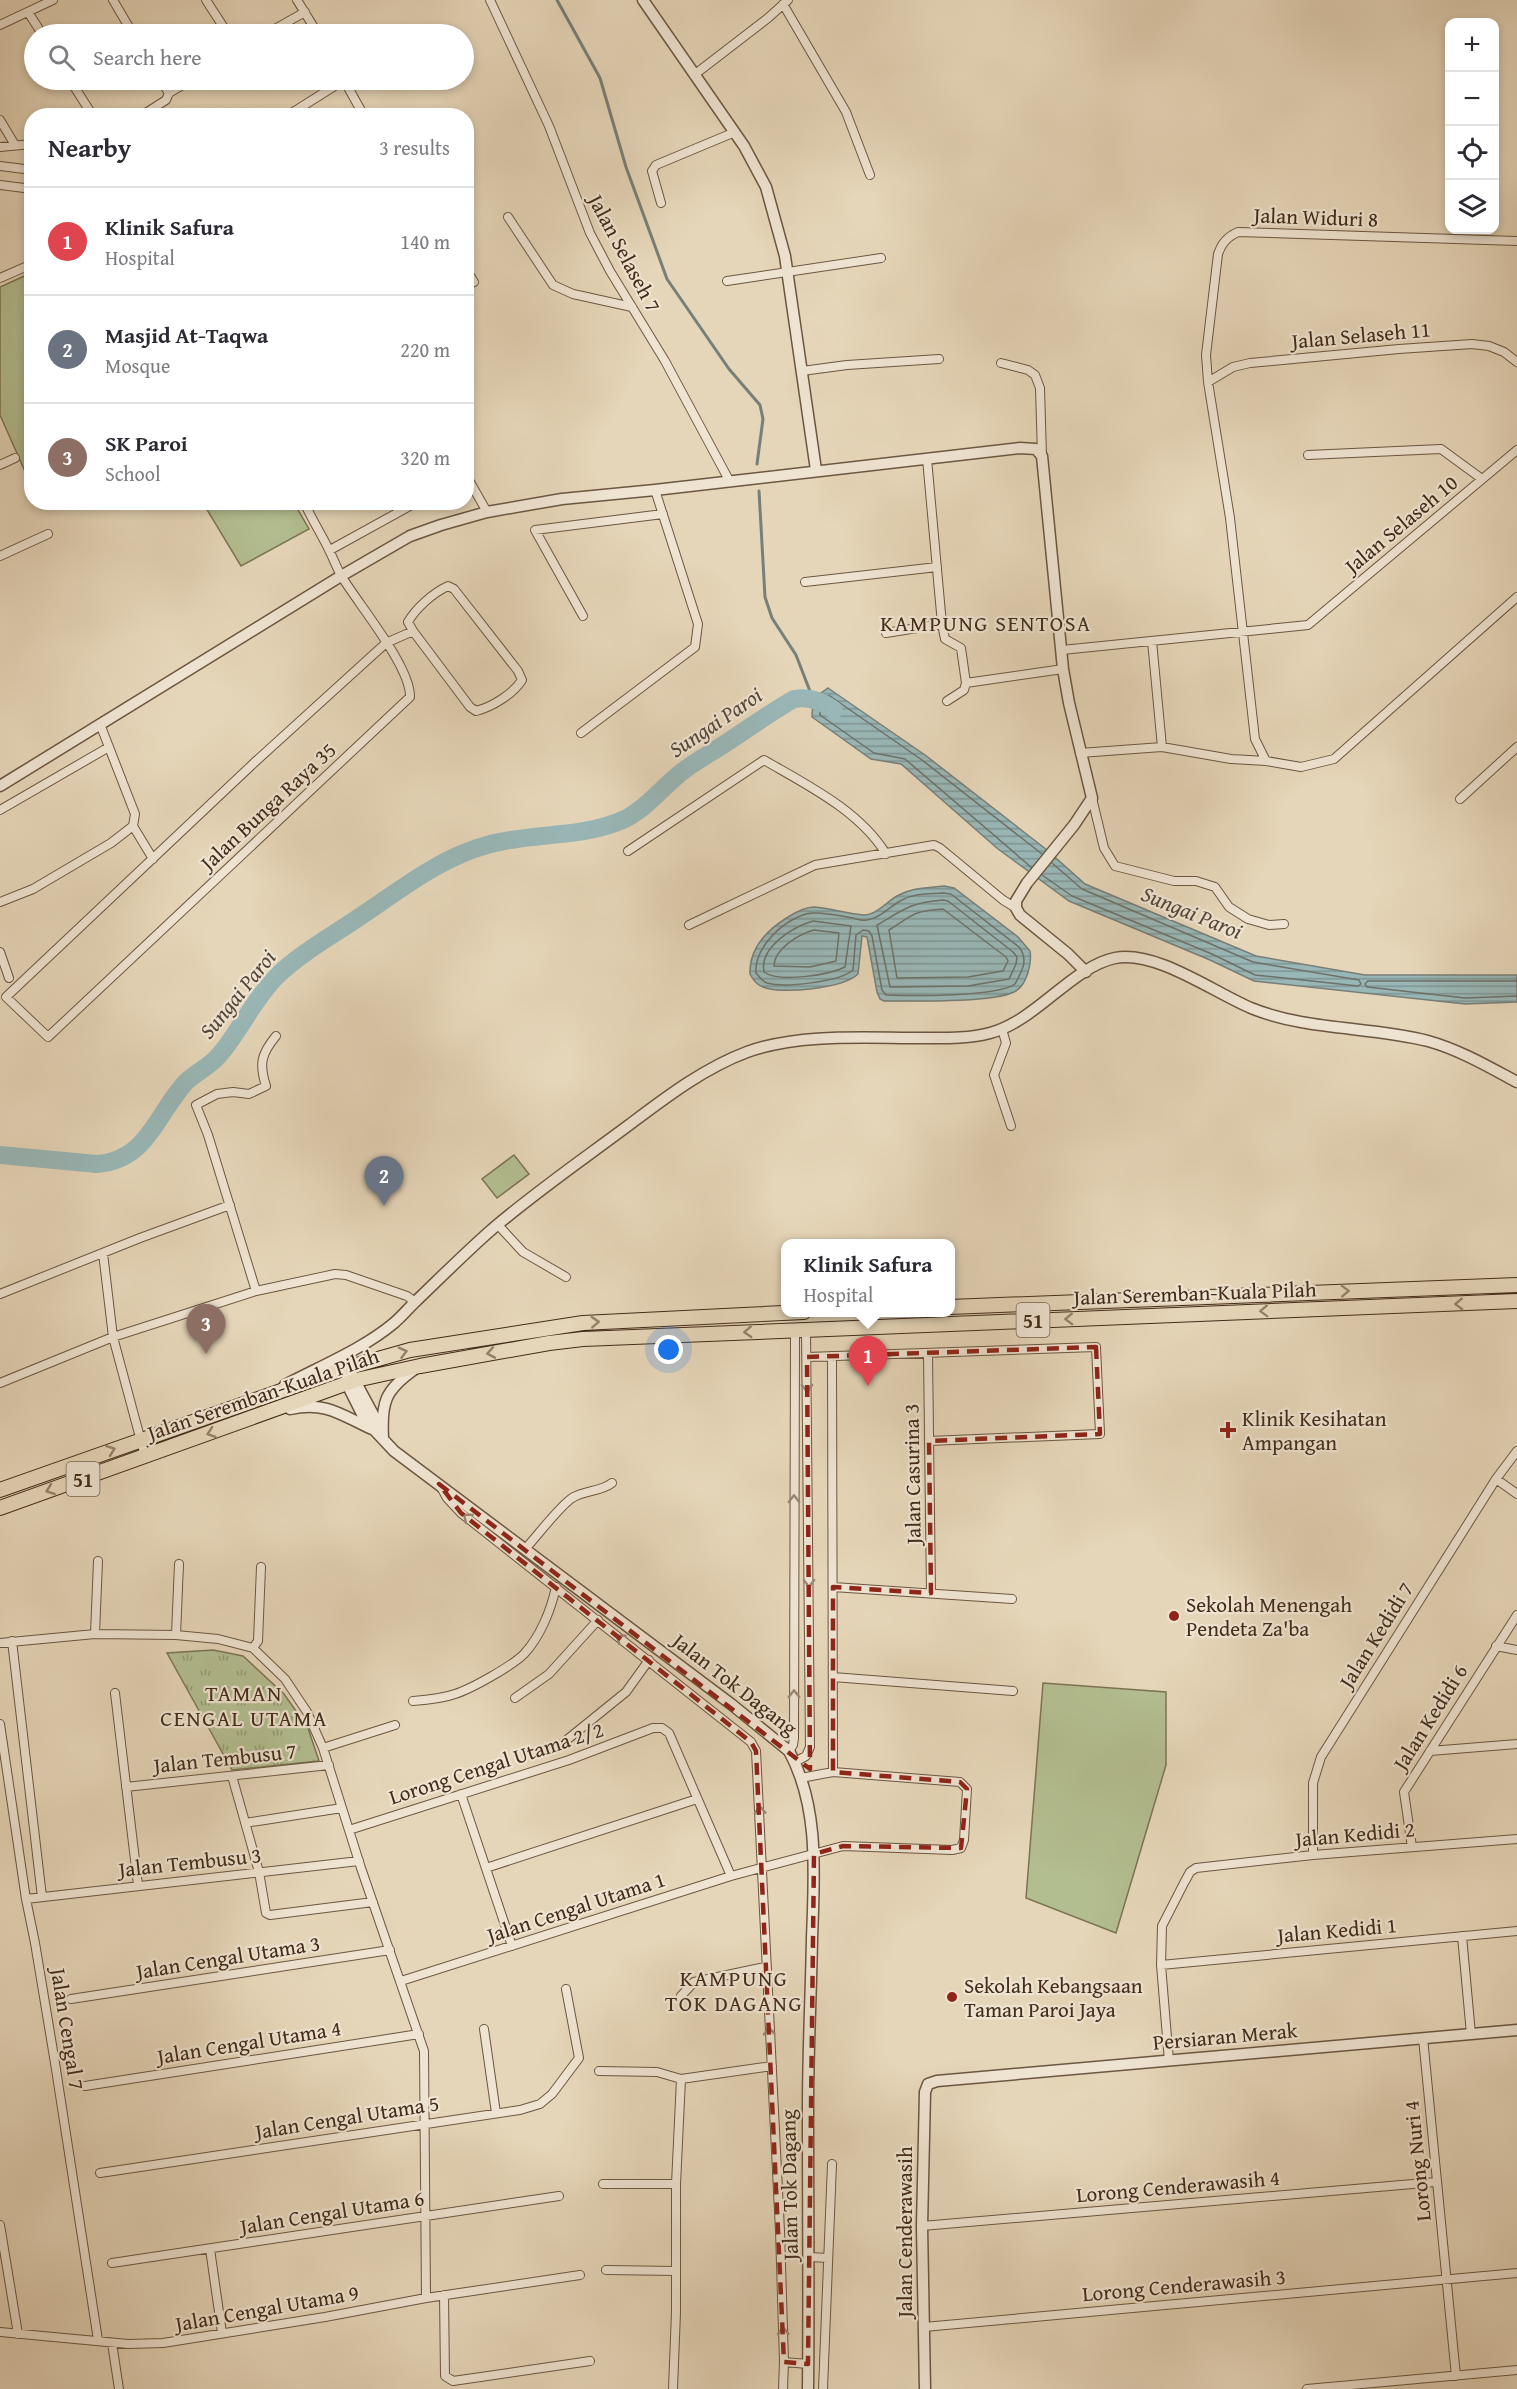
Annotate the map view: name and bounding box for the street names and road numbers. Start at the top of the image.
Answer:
street label: Jalan Selaseh 7 [580,186,669,317]
street label: Jalan Widuri 8 [1250,199,1379,235]
street label: Jalan Selaseh 11 [1287,313,1432,357]
street label: Jalan Selaseh 10 [1335,467,1464,583]
street label: Jalan Bunga Raya 35 [191,735,343,879]
street label: Jalan Seremban-Kuala Pilah [1070,1273,1317,1313]
road number: 51 [1016,1303,1050,1337]
street label: Jalan Seremban-Kuala Pilah [140,1340,383,1449]
street label: Jalan Casurina 3 [895,1403,929,1548]
road number: 51 [66,1462,100,1496]
street label: Jalan Kedidi 7 [1329,1576,1421,1697]
street label: Jalan Tok Dagang [664,1623,804,1743]
street label: Jalan Kedidi 6 [1383,1658,1475,1779]
street label: Lorong Cengal Utama 2/2 [385,1714,607,1812]
street label: Jalan Tembusu 7 [149,1735,298,1781]
street label: Jalan Kedidi 2 [1291,1813,1416,1855]
street label: Jalan Tembusu 3 [114,1839,263,1885]
street label: Jalan Cengal Utama 1 [480,1864,669,1951]
street label: Jalan Kedidi 1 [1273,1909,1398,1951]
street label: Jalan Cengal Utama 3 [131,1927,322,1987]
street label: Jalan Cengal 7 [43,1963,93,2092]
street label: Jalan Cengal Utama 4 [152,2012,343,2072]
street label: Persiaran Merak [1151,2014,1299,2058]
street label: Jalan Cengal Utama 5 [250,2087,441,2147]
street label: Lorong Nuri 4 [1395,2099,1439,2223]
street label: Jalan Tok Dagang [772,2109,806,2264]
street label: Jalan Cenderawasih [889,2146,920,2321]
street label: Lorong Cenderawasih 4 [1075,2162,1281,2210]
street label: Jalan Cengal Utama 6 [235,2182,426,2242]
street label: Lorong Cenderawasih 3 [1081,2261,1287,2309]
street label: Jalan Cengal Utama 9 [170,2277,361,2340]

